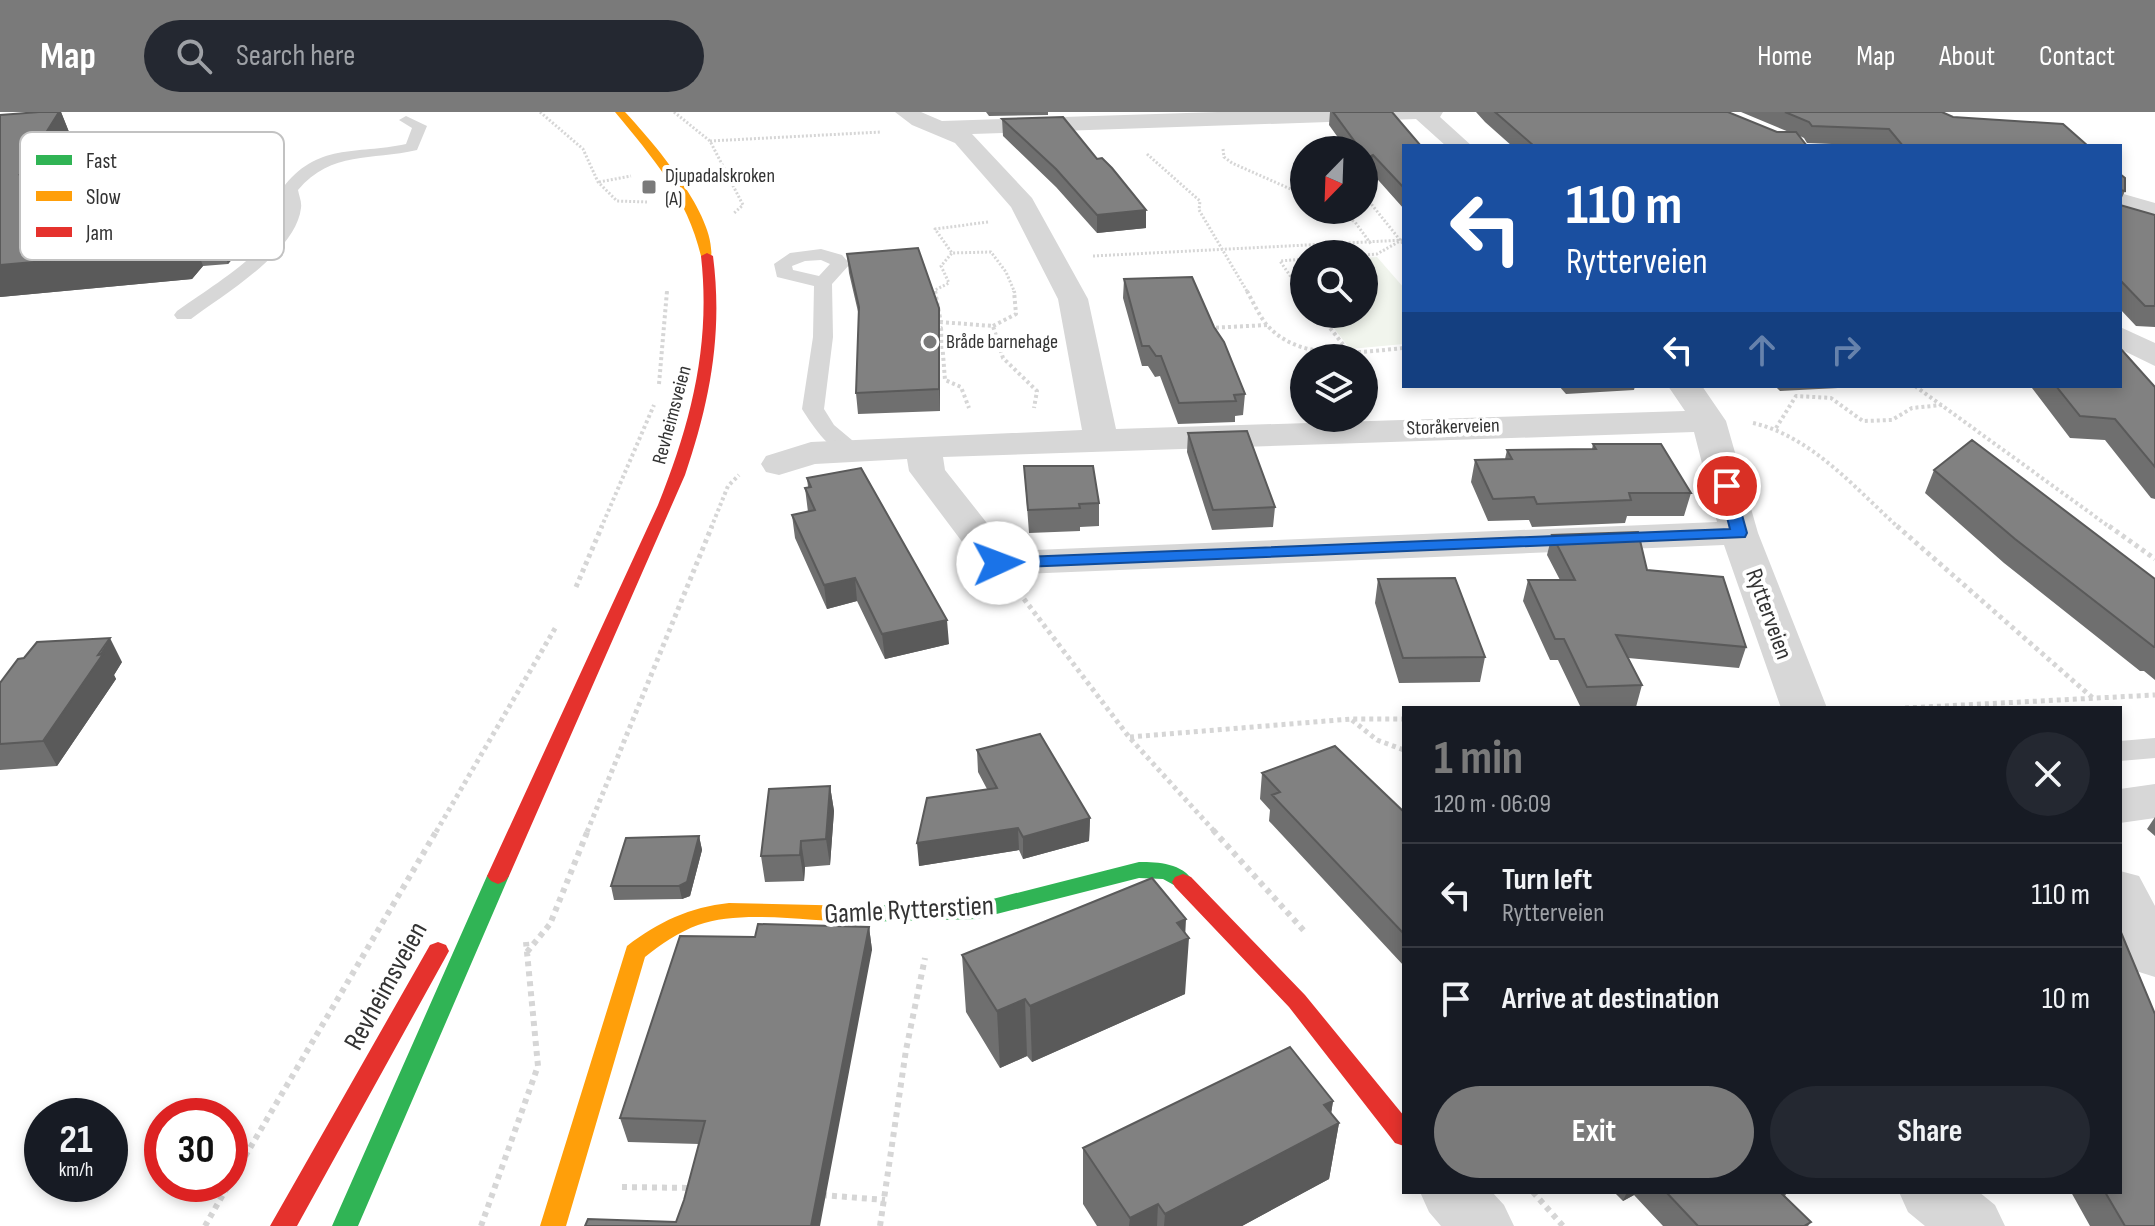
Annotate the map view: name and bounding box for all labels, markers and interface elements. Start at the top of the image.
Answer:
search box [144,20,704,92]
text: Map [40,34,96,79]
icon: search [172,34,216,78]
text: Search here [236,38,355,74]
text: Home [1757,40,1812,73]
text: Map [1856,40,1895,73]
text: About [1939,40,1995,73]
text: Contact [2039,40,2115,73]
legend [20,132,284,260]
north arrow [1290,136,1378,224]
map controls [1290,136,1378,432]
text: Fast [86,148,117,175]
place label: Djupadalskroken (A) [665,164,775,211]
text: 110 m [1566,173,1682,240]
icon: left [1434,176,1538,280]
marker: Djupadalskroken (A) [640,178,658,196]
text: Slow [86,184,121,211]
text: Jam [85,220,113,247]
button: search [1290,240,1378,328]
text: Rytterveien [1566,241,1708,284]
icon: left [1656,328,1700,372]
icon: ahead [1740,328,1784,372]
icon: right [1824,328,1868,372]
place label: Bråde barnehage [946,330,1058,354]
marker: Bråde barnehage [921,333,939,351]
button: layers [1290,344,1378,432]
street label: Revheimsveien [647,363,697,467]
street label: Storåkerveien [1406,413,1500,441]
pin [1693,452,1761,520]
icon: arrive [1705,464,1749,508]
position arrow [956,521,1040,605]
street label: Rytterveien [1739,565,1799,663]
text: 1 min [1434,730,1523,787]
button: close [2006,732,2090,816]
text: 120 m · 06:09 [1434,789,1551,820]
text: Turn left [1502,862,1592,898]
icon: left [1434,873,1478,917]
text: 110 m [2032,877,2090,913]
street label: Gamle Rytterstien [823,889,995,931]
text: Rytterveien [1502,898,1604,929]
street label: Revheimsveien [337,916,435,1056]
icon: arrive [1434,977,1478,1021]
text: Arrive at destination [1502,981,1719,1017]
text: 10 m [2042,981,2090,1017]
button: Exit [1434,1086,1754,1178]
button: Share [1770,1086,2090,1178]
speed limit sign: 30 [144,1098,248,1202]
text: 21 [59,1116,93,1164]
text: km/h [59,1158,93,1182]

